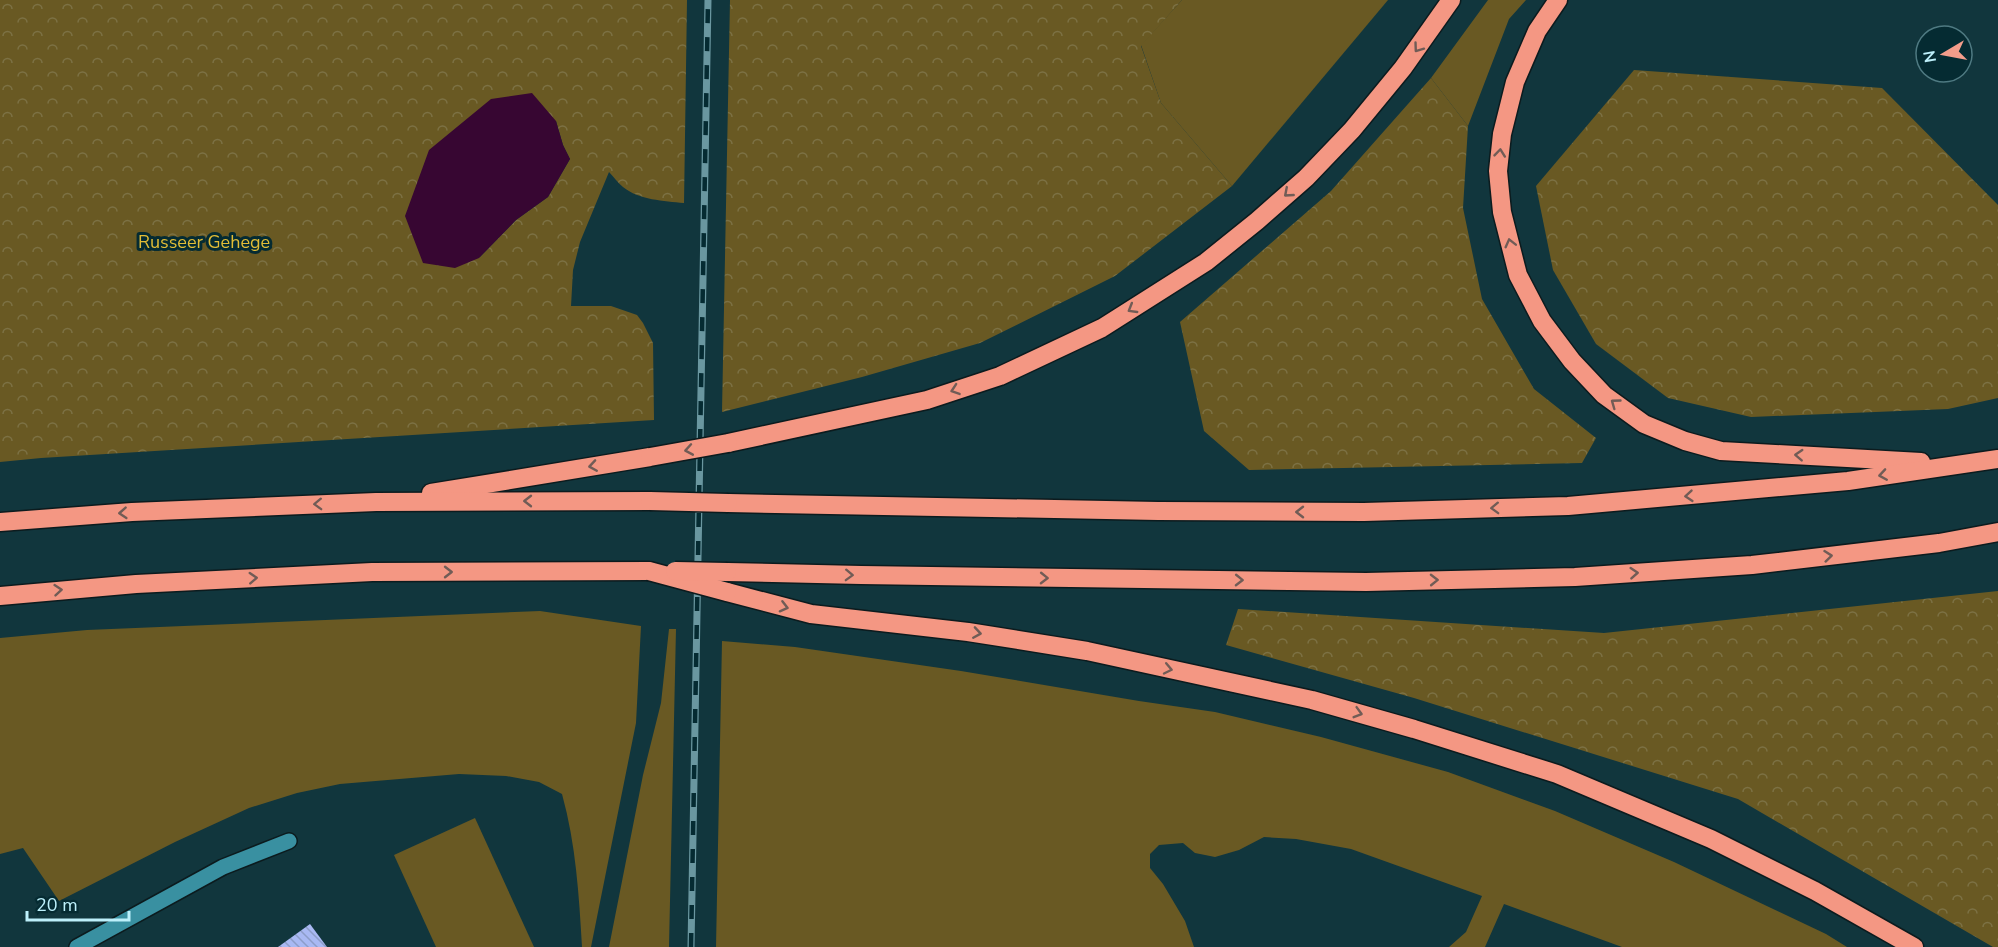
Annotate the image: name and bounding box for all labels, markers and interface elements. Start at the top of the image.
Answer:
north arrow [1914,24,1974,84]
one-way arrow [1414,41,1425,52]
text: N [1918,49,1942,64]
one-way arrow [1493,149,1506,158]
one-way arrow [1284,186,1295,197]
park label: Russeer Gehege [138,230,270,254]
one-way arrow [1505,239,1518,249]
one-way arrow [1128,302,1138,314]
one-way arrow [950,383,961,396]
one-way arrow [1611,399,1622,410]
one-way arrow [685,443,695,456]
one-way arrow [1794,449,1803,462]
one-way arrow [588,459,598,472]
one-way arrow [1879,469,1888,481]
one-way arrow [1685,489,1694,502]
one-way arrow [524,495,533,507]
one-way arrow [313,498,322,510]
one-way arrow [1490,502,1499,514]
one-way arrow [119,506,128,519]
one-way arrow [1295,506,1304,518]
one-way arrow [1823,550,1833,563]
one-way arrow [443,566,452,578]
one-way arrow [1629,567,1638,580]
one-way arrow [844,569,853,581]
one-way arrow [248,571,257,584]
one-way arrow [1039,571,1048,584]
one-way arrow [1234,574,1243,586]
one-way arrow [1429,574,1438,587]
one-way arrow [54,584,63,597]
one-way arrow [779,599,789,612]
one-way arrow [972,627,981,639]
one-way arrow [1163,661,1173,674]
one-way arrow [1352,706,1363,718]
scale bar [27,884,129,922]
text: 20 m [36,893,78,917]

